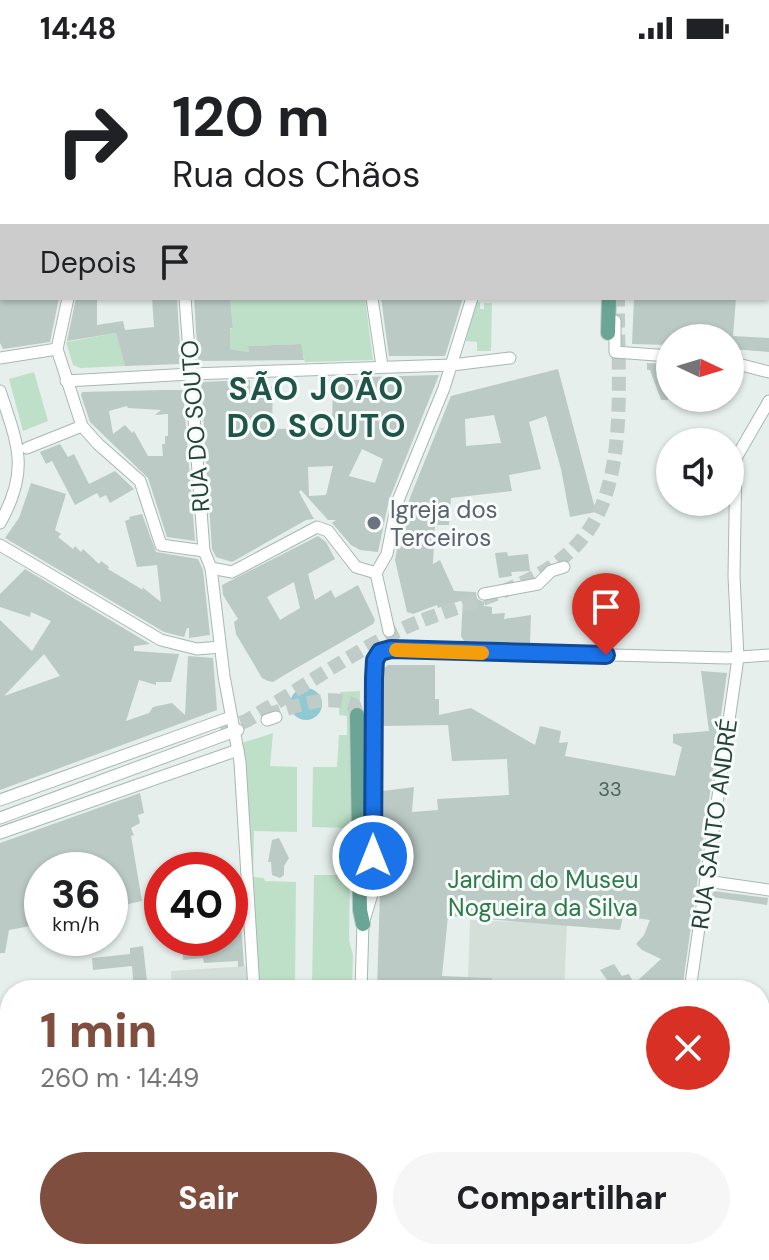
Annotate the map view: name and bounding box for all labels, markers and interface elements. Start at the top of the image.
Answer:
text: 14:48 [40,9,117,48]
text: 120 m [172,80,330,153]
icon: right [40,88,144,192]
text: Rua dos Chãos [172,151,420,198]
icon: arrive [153,240,197,284]
text: Depois [40,243,137,282]
north arrow [656,324,744,412]
map controls [656,324,744,516]
street label: RUA DO SOUTO [174,339,216,513]
district label: SÃO JOÃO DO SOUTO [226,368,408,447]
button: sound [656,428,744,516]
place label: Igreja dos Terceiros [390,494,498,553]
marker: Igreja dos Terceiros [365,514,383,532]
pin [572,573,640,655]
icon: arrive [584,585,628,629]
street label: RUA SANTO ANDRÉ [684,717,744,931]
house number: 33 [598,776,622,802]
position arrow [331,814,415,898]
speed limit sign: 40 [144,852,248,956]
park label: Jardim do Museu Nogueira da Silva [447,864,639,923]
text: 36 [51,868,101,920]
text: km/h [52,911,100,937]
text: 1 min [40,999,157,1062]
button: close [646,1006,730,1090]
text: 260 m · 14:49 [40,1061,199,1095]
button: Sair [40,1152,377,1244]
button: Compartilhar [393,1152,730,1244]

